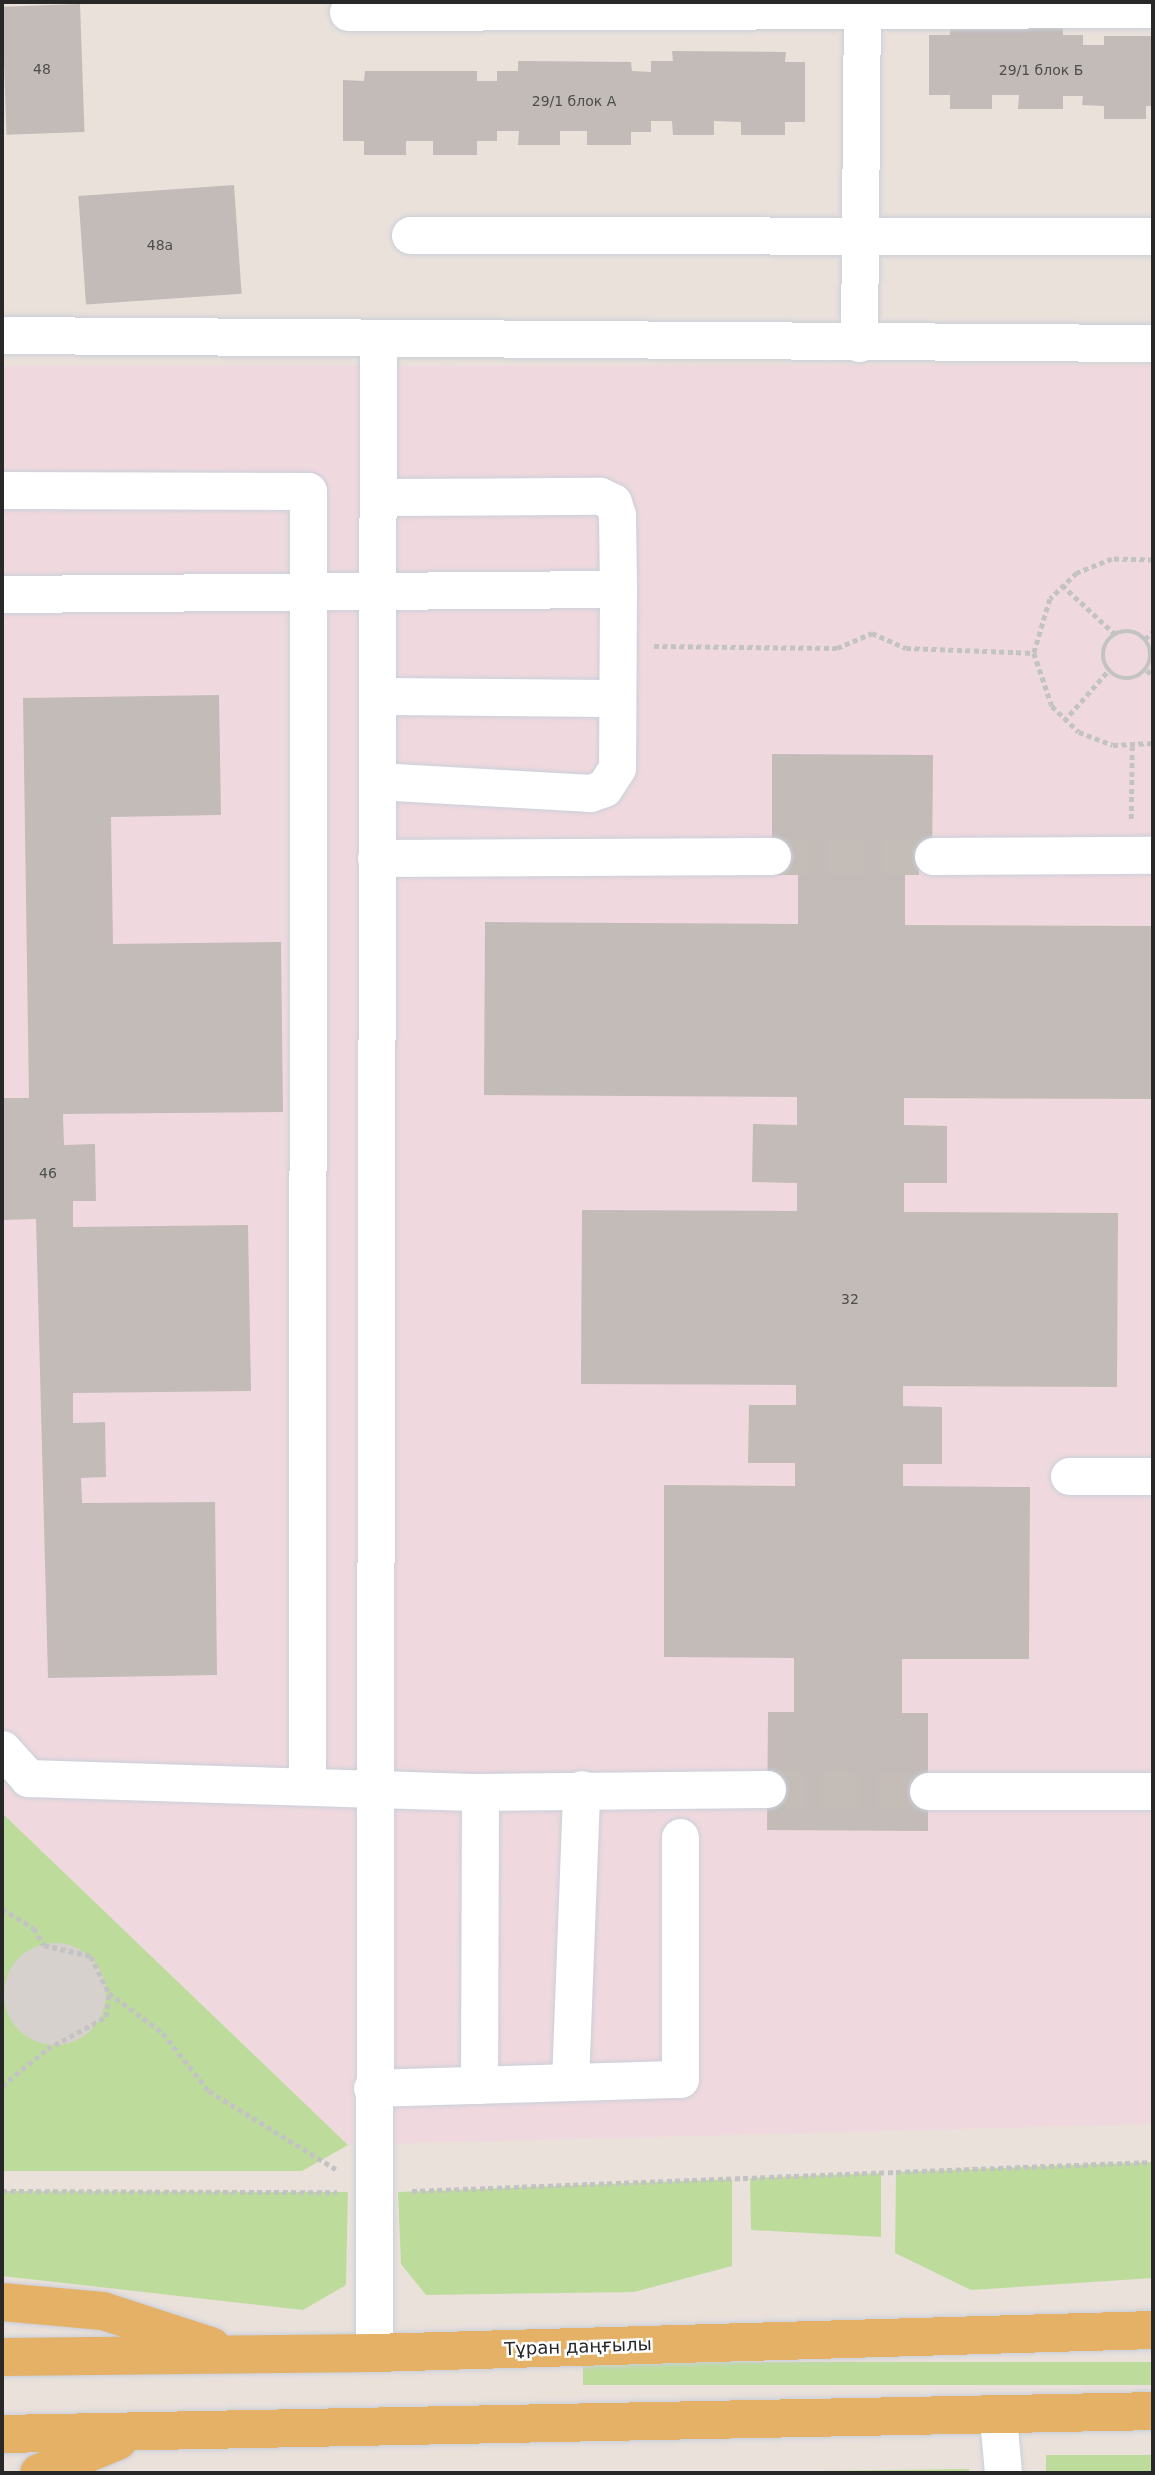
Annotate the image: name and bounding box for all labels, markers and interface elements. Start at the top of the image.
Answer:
house number: 48 [33,61,51,77]
house number: 29/1 блок Б [999,62,1083,78]
house number: 29/1 блок А [532,93,616,109]
house number: 48а [147,237,173,253]
house number: 46 [39,1165,57,1181]
house number: 32 [841,1291,859,1307]
street label: Тұран даңғылы [504,2334,652,2360]

